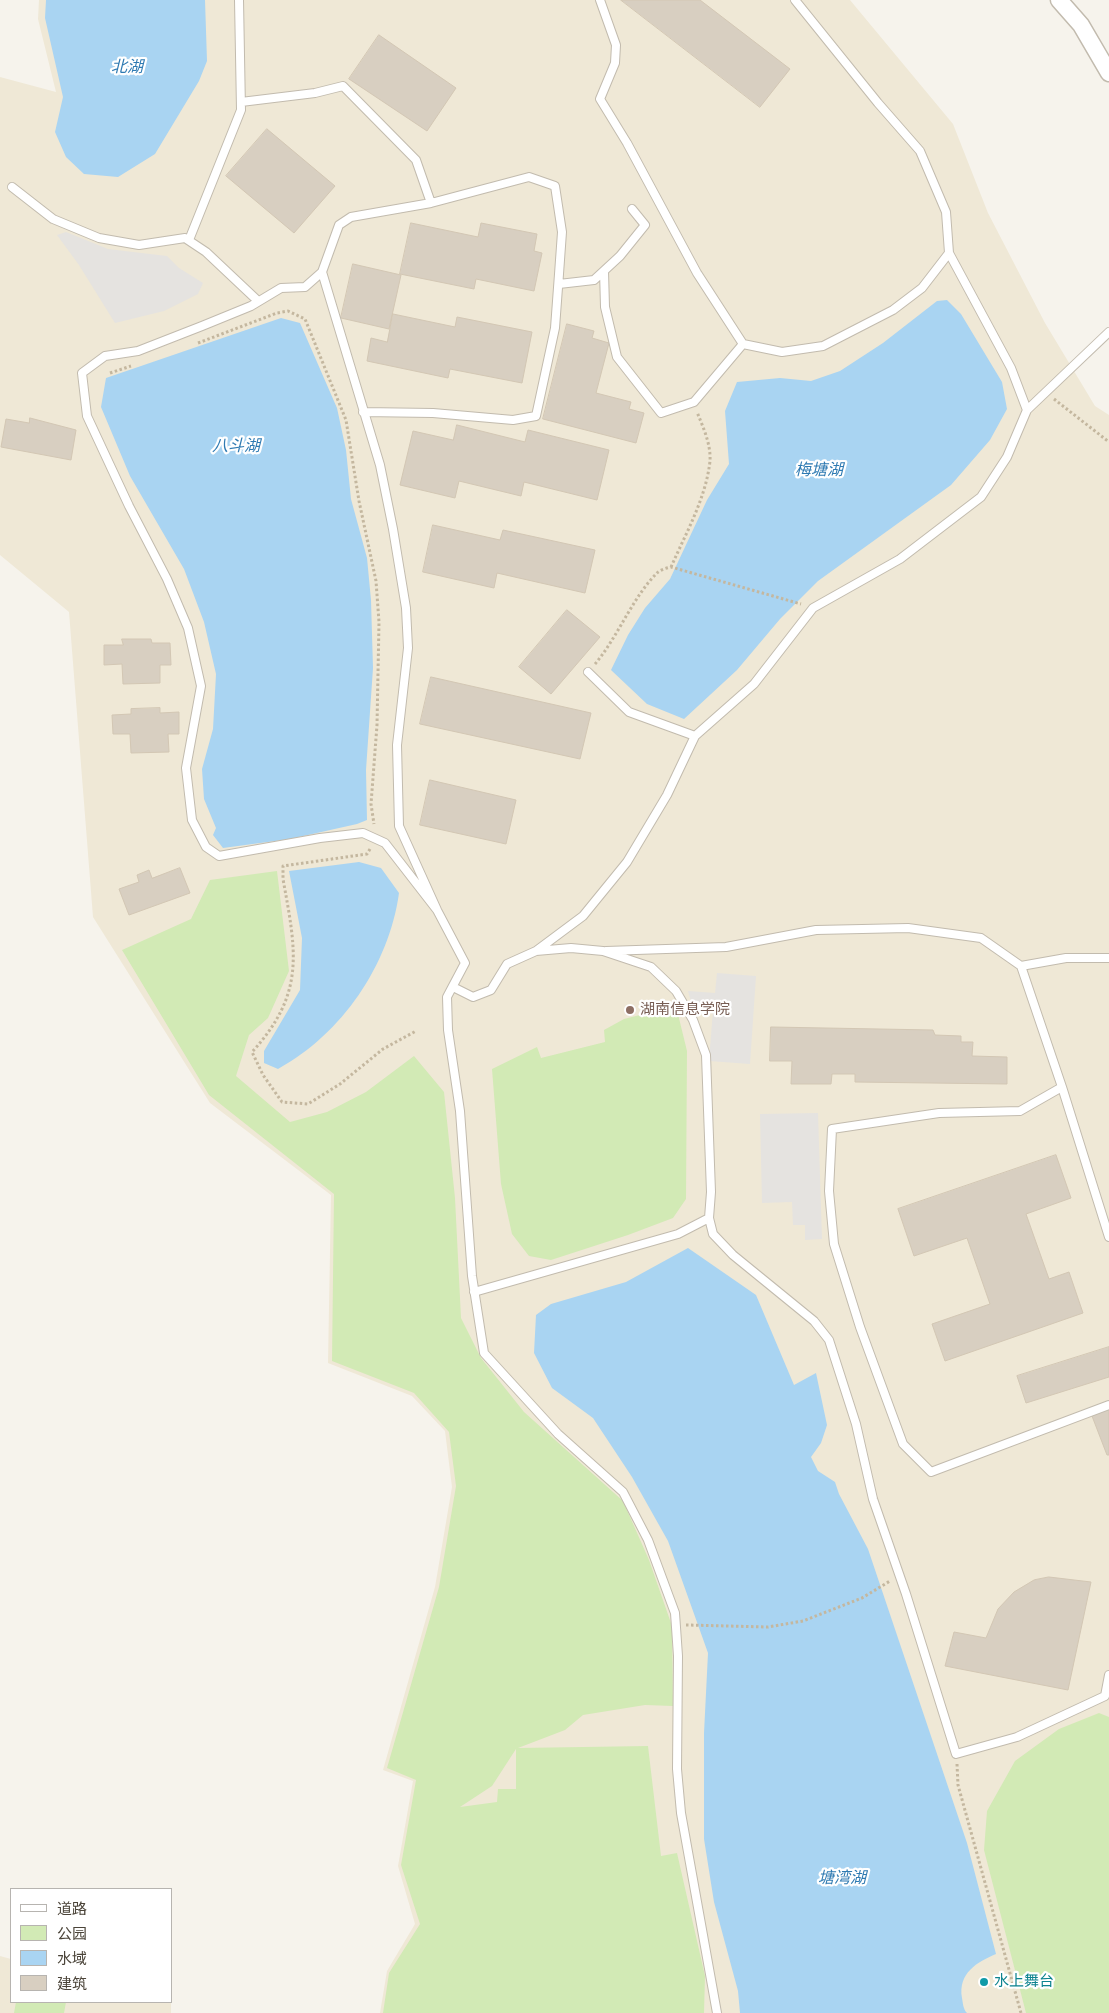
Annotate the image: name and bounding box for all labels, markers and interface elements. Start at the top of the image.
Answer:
water label: 北湖 [111,58,143,78]
water label: 八斗湖 [212,437,260,457]
water label: 梅塘湖 [795,461,843,481]
place label: 湖南信息学院 [640,1001,730,1019]
marker: 湖南信息学院 [624,1004,636,1016]
water label: 塘湾湖 [818,1869,866,1889]
legend [10,1888,172,2003]
text: 道路 [57,1899,87,1919]
text: 公园 [57,1924,87,1944]
text: 水域 [57,1949,87,1969]
place label: 水上舞台 [994,1973,1054,1991]
text: 建筑 [57,1974,87,1994]
marker: 水上舞台 [978,1976,990,1988]

